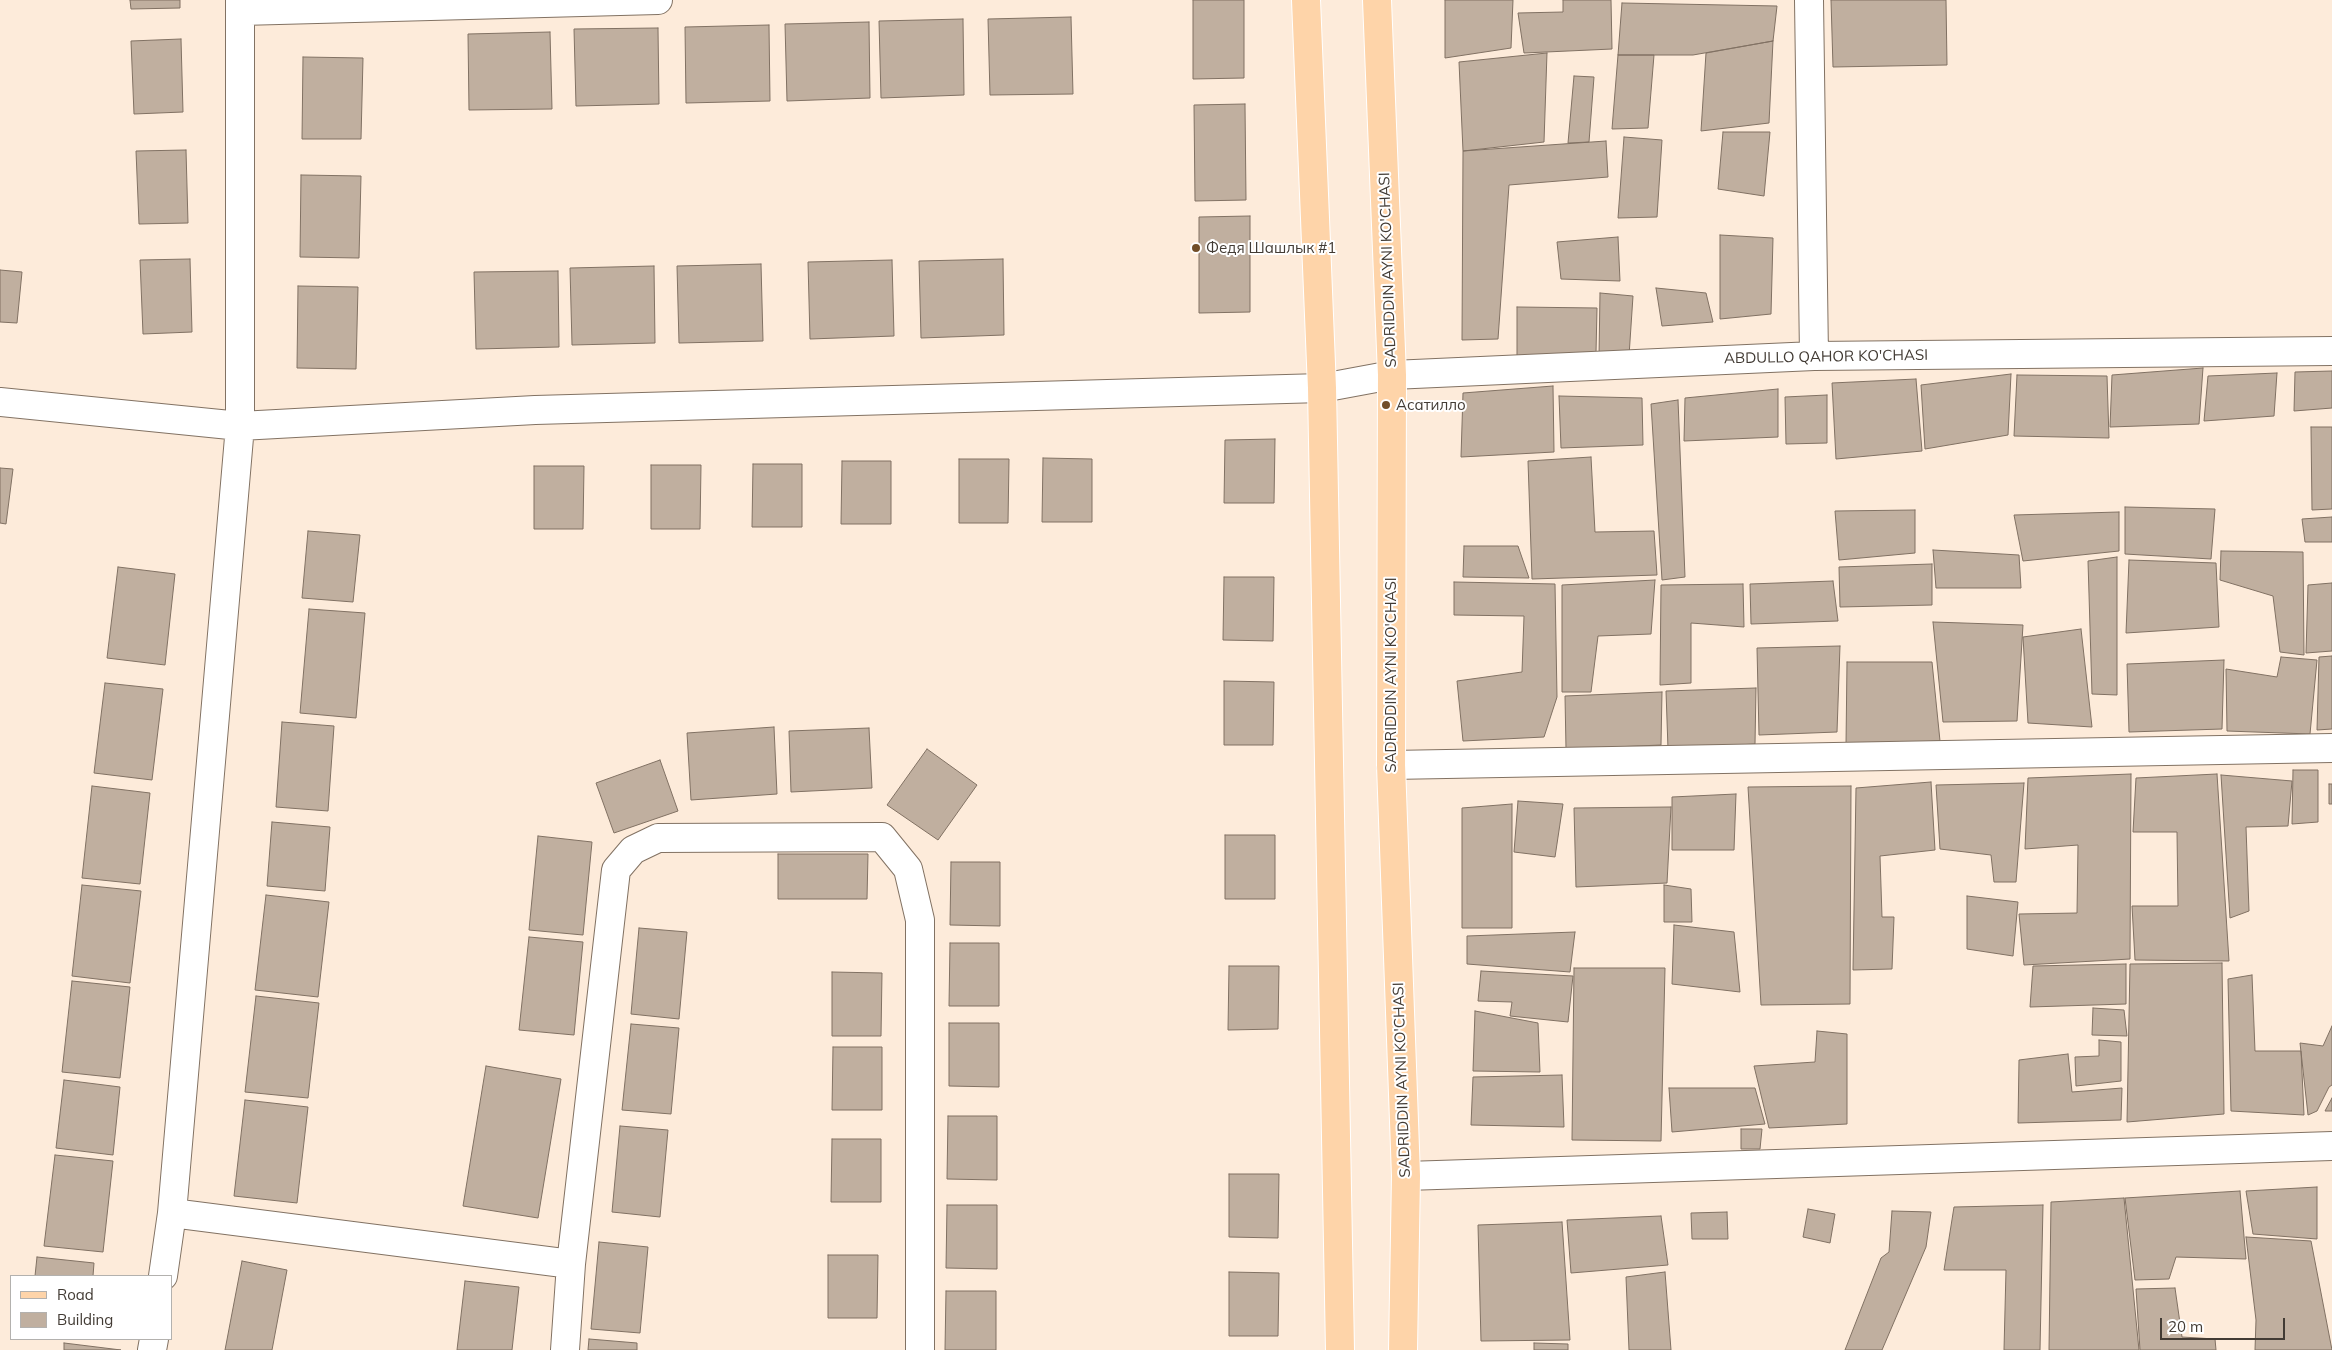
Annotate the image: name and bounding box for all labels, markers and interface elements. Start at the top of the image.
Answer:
street label: SADRIDDIN AYNI KO'CHASI [1376,172,1400,368]
place label: Федя Шашлык #1 [1206,239,1336,257]
marker: Федя Шашлык #1 [1190,242,1202,254]
street label: ABDULLO QAHOR KO'CHASI [1724,346,1928,368]
place label: Асатилло [1396,396,1466,414]
marker: Асатилло [1380,399,1392,411]
street label: SADRIDDIN AYNI KO'CHASI [1382,577,1400,773]
street label: SADRIDDIN AYNI KO'CHASI [1390,982,1414,1178]
legend [10,1275,172,1340]
text: Road [57,1285,94,1304]
scale bar [2162,1308,2287,1340]
text: Building [57,1310,113,1329]
text: 20 m [2168,1317,2203,1336]

